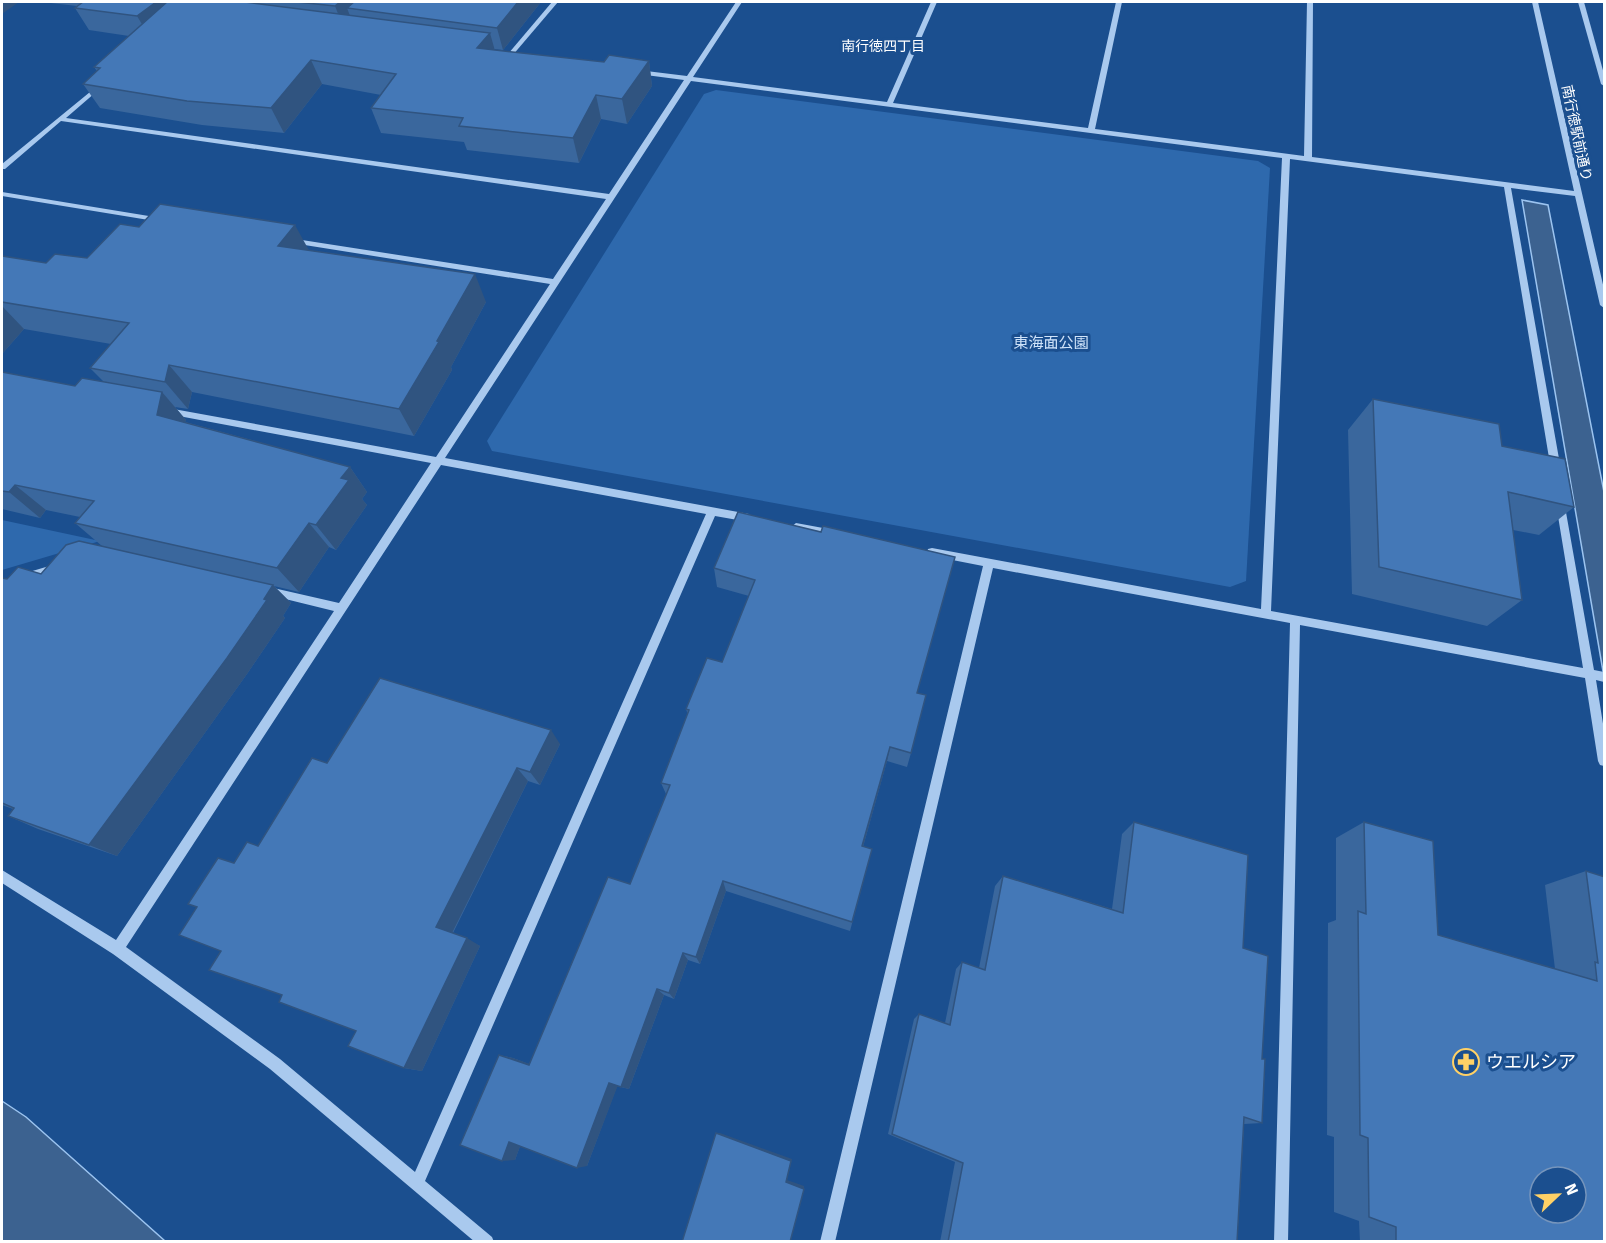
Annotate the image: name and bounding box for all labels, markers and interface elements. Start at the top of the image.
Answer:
district label: 南行徳四丁目 [841,38,925,55]
street label: 南行徳駅前通り [1558,83,1595,183]
park label: 東海面公園 [1013,334,1089,352]
pharmacy icon: ウエルシア [1451,1047,1481,1077]
place label: ウエルシア [1486,1051,1576,1073]
north arrow [1528,1165,1588,1225]
text: N [1561,1181,1582,1198]

